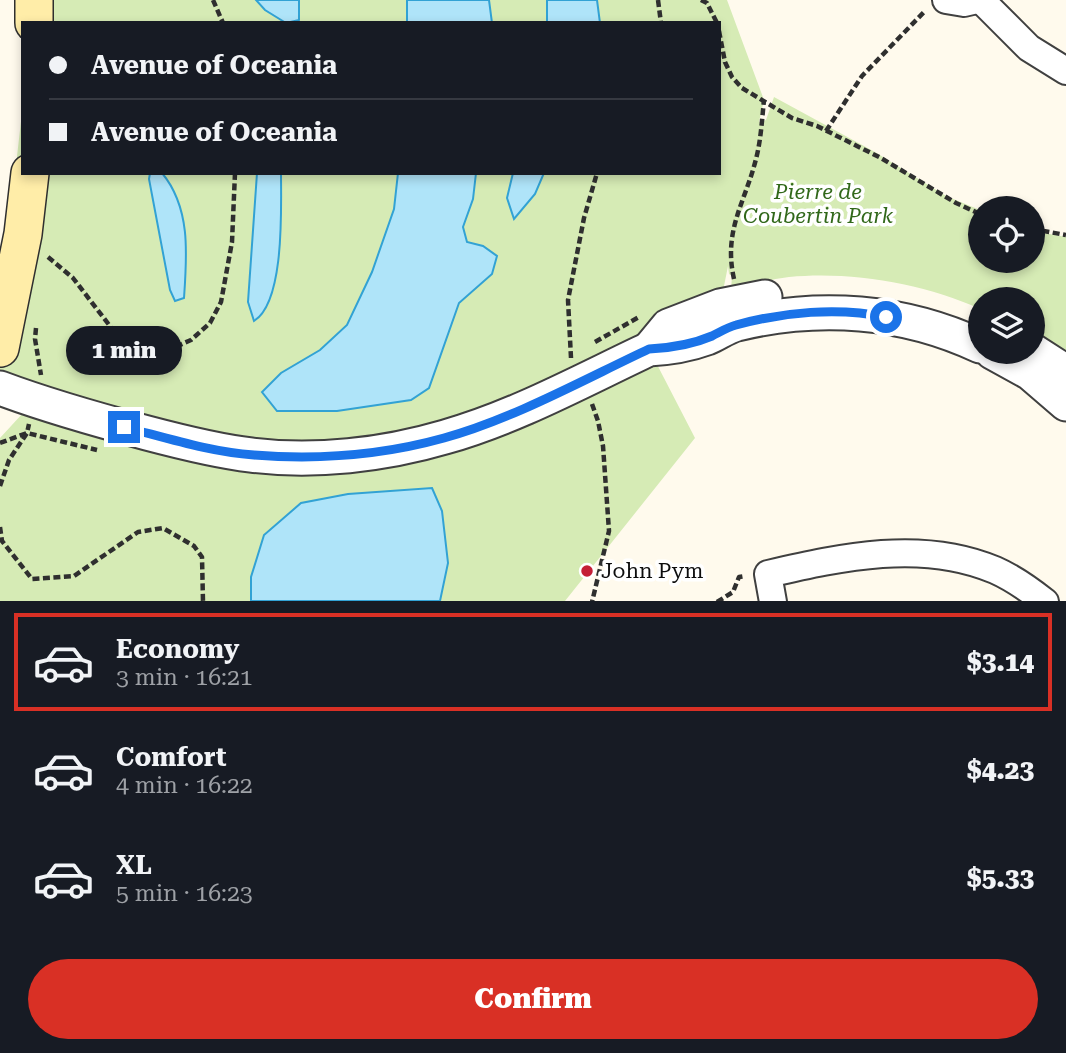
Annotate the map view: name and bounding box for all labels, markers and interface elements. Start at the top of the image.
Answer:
text: Avenue of Oceania [91,50,337,80]
text: Avenue of Oceania [91,117,337,147]
park label: Pierre de Coubertin Park [743,180,894,228]
map controls [968,196,1045,364]
button: locate [968,196,1045,273]
button: layers [968,287,1045,364]
route start [870,301,902,333]
callout: 1 min [66,326,182,374]
text: 1 min [92,337,156,364]
route end [108,411,140,443]
place label: John Pym [601,559,703,583]
marker: John Pym [579,563,595,579]
icon: car [32,631,95,694]
text: Economy [116,634,239,664]
text: $3.14 [967,647,1034,677]
text: 3 min · 16:21 [116,664,253,691]
icon: car [32,739,95,802]
text: Comfort [116,742,226,772]
text: $4.23 [967,755,1034,785]
text: 4 min · 16:22 [116,772,253,799]
icon: car [32,847,95,910]
text: XL [116,850,152,880]
text: $5.33 [967,863,1034,893]
text: 5 min · 16:23 [116,880,253,907]
button: Confirm [28,959,1038,1039]

